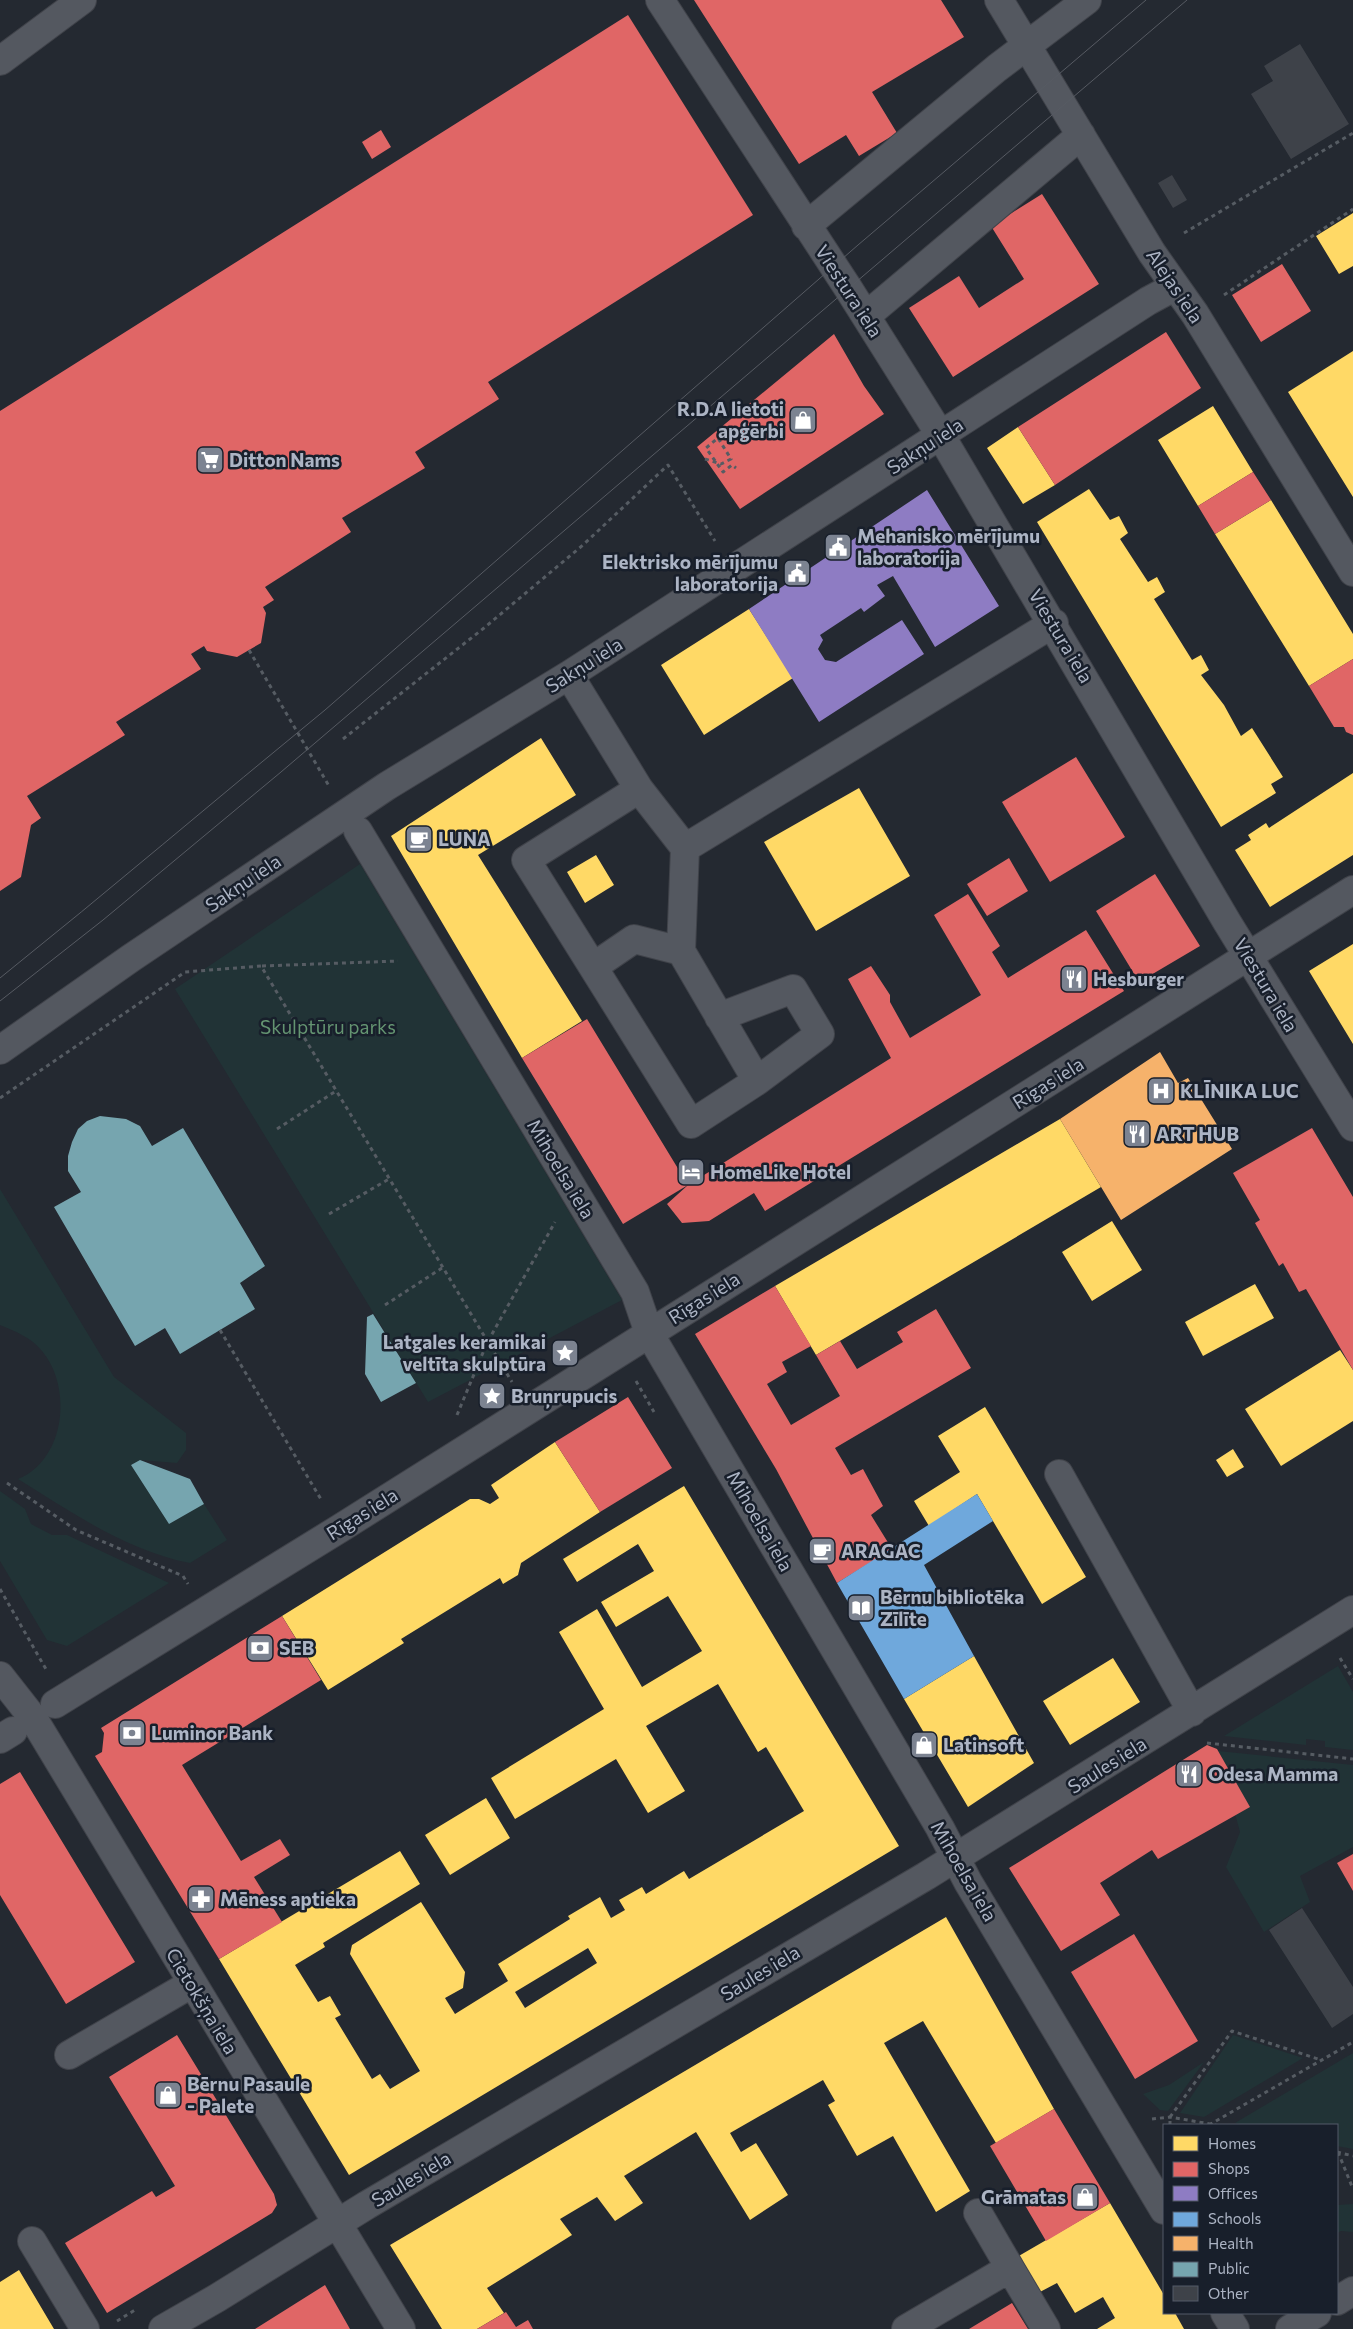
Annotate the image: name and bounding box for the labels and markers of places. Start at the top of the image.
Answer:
place label: R.D.A lietoti apģērbi [677,397,784,442]
shop icon: R.D.A lietoti apģērbi [788,405,818,435]
supermarket icon: Ditton Nams [195,445,225,475]
place label: Ditton Nams [229,448,340,471]
place label: Mehanisko mērījumu laboratorija [857,524,1040,569]
public building icon: Mehanisko mērījumu laboratorija [823,532,853,562]
place label: Elektrisko mērījumu laboratorija [602,550,778,595]
public building icon: Elektrisko mērījumu laboratorija [782,558,812,588]
cafe icon: LUNA [404,824,434,854]
place label: LUNA [438,827,491,850]
restaurant icon: Hesburger [1059,964,1089,994]
place label: Hesburger [1093,967,1184,990]
hospital icon: KLĪNIKA LUC [1146,1076,1176,1106]
place label: KLĪNIKA LUC [1180,1079,1299,1102]
restaurant icon: ART HUB [1122,1119,1152,1149]
place label: ART HUB [1156,1122,1239,1145]
hotel icon: HomeLike Hotel [676,1157,706,1187]
place label: HomeLike Hotel [710,1160,851,1183]
place label: Latgales keramikai veltīta skulptūra [383,1330,546,1375]
place icon: Latgales keramikai veltīta skulptūra [550,1338,580,1368]
place icon: Bruņrupucis [477,1381,507,1411]
place label: Bruņrupucis [511,1384,618,1409]
cafe icon: ARAGAC [807,1536,837,1566]
place label: ARAGAC [841,1539,921,1562]
place label: Bērnu bibliotēka Zīlīte [880,1585,1024,1630]
library icon: Bērnu bibliotēka Zīlīte [846,1593,876,1623]
bank icon: SEB [245,1633,275,1663]
place label: SEB [279,1636,314,1659]
bank icon: Luminor Bank [117,1718,147,1748]
place label: Luminor Bank [151,1721,273,1744]
shop icon: Latinsoft [909,1730,939,1760]
place label: Latinsoft [943,1733,1024,1756]
restaurant icon: Odesa Mamma [1174,1759,1204,1789]
place label: Odesa Mamma [1208,1762,1338,1785]
pharmacy icon: Mēness aptieka [186,1884,216,1914]
place label: Mēness aptieka [220,1887,356,1910]
place label: Bērnu Pasaule - Palete [187,2072,310,2117]
shop icon: Bērnu Pasaule - Palete [153,2080,183,2110]
shop icon: Grāmatas [1070,2182,1100,2212]
place label: Grāmatas [981,2185,1066,2208]

